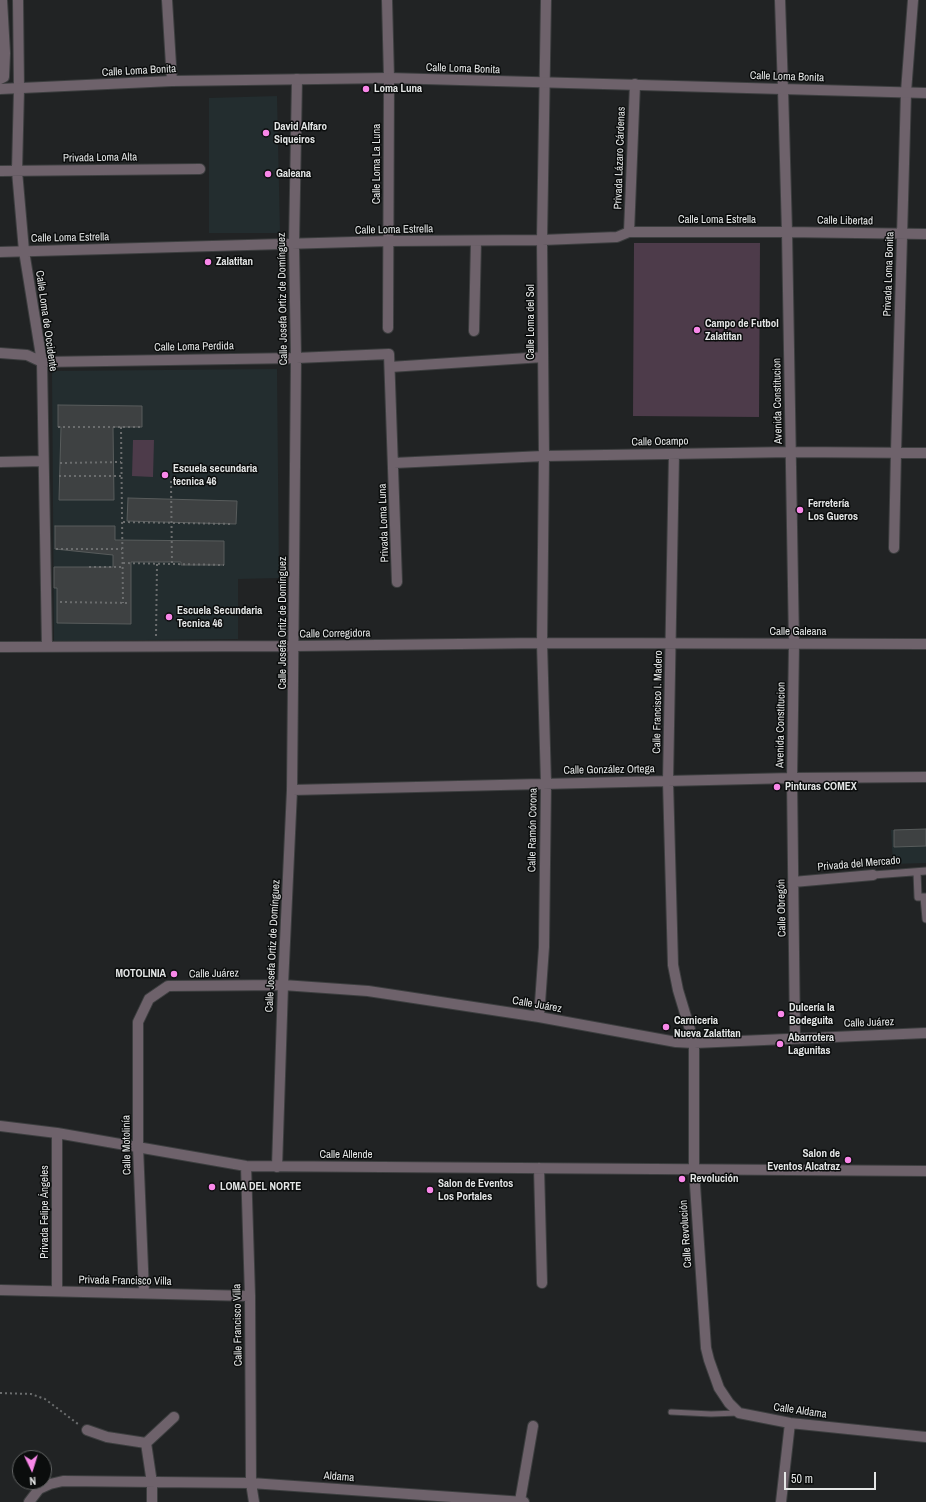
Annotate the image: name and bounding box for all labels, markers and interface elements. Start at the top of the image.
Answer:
street label: Calle Loma Bonita [426,61,500,77]
street label: Calle Loma Bonita [102,62,176,80]
street label: Calle Loma Bonita [750,69,824,85]
place label: Loma Luna [374,82,422,96]
marker: Loma Luna [361,84,371,94]
street label: Privada Lázaro Cárdenas [612,106,628,210]
place label: David Alfaro Siqueiros [274,120,327,146]
street label: Calle Loma La Luna [370,124,384,204]
marker: David Alfaro Siqueiros [261,128,271,138]
street label: Privada Loma Alta [63,151,137,165]
place label: Galeana [276,167,311,181]
marker: Galeana [263,169,273,179]
street label: Calle Loma Estrella [678,213,756,227]
street label: Calle Libertad [817,214,873,228]
street label: Calle Loma Estrella [355,223,433,237]
street label: Calle Loma Estrella [31,231,109,245]
street label: Privada Loma Bonita [881,231,897,317]
street label: Calle Josefa Ortiz de Domínguez [275,232,291,366]
place label: Zalatitan [216,255,253,269]
marker: Zalatitan [203,257,213,267]
street label: Calle Loma de Occidente [32,270,60,372]
street label: Calle Loma del Sol [524,284,538,360]
place label: Campo de Futbol Zalatitan [705,317,779,343]
marker: Campo de Futbol Zalatitan [692,325,702,335]
street label: Calle Loma Perdida [154,340,234,354]
street label: Avenida Constitucion [771,358,785,444]
street label: Calle Ocampo [631,435,689,449]
place label: Escuela secundaria tecnica 46 [173,462,257,488]
marker: Escuela secundaria tecnica 46 [160,470,170,480]
street label: Privada Loma Luna [376,483,392,563]
place label: Ferretería Los Gueros [808,497,858,523]
marker: Ferretería Los Gueros [795,505,805,515]
street label: Calle Josefa Ortiz de Domínguez [276,557,290,689]
place label: Escuela Secundaria Tecnica 46 [177,604,262,630]
marker: Escuela Secundaria Tecnica 46 [164,612,174,622]
street label: Calle Galeana [769,625,827,639]
street label: Calle Corregidora [299,627,371,641]
street label: Calle Francisco I. Madero [650,650,666,754]
street label: Avenida Constitucion [774,682,788,768]
street label: Calle González Ortega [563,763,655,777]
place label: Pinturas COMEX [785,780,857,794]
marker: Pinturas COMEX [772,782,782,792]
street label: Calle Ramón Corona [526,788,540,872]
street label: Privada del Mercado [817,854,901,874]
street label: Calle Josefa Ortiz de Domínguez [263,879,283,1013]
street label: Calle Obregón [775,879,789,937]
place label: MOTOLINIA [116,967,166,981]
street label: Calle Juárez [189,967,239,981]
marker: MOTOLINIA [169,969,179,979]
street label: Calle Juárez [511,994,563,1016]
place label: Dulcería la Bodeguita [789,1001,835,1027]
marker: Dulcería la Bodeguita [776,1009,786,1019]
place label: Carniceria Nueva Zalatitan [674,1014,741,1040]
street label: Calle Juárez [844,1016,894,1030]
marker: Carniceria Nueva Zalatitan [661,1022,671,1032]
place label: Abarrotera Lagunitas [788,1031,834,1057]
marker: Abarrotera Lagunitas [775,1039,785,1049]
street label: Calle Motolinía [120,1115,134,1175]
place label: Salon de Eventos Alcatraz [767,1147,840,1173]
street label: Calle Allende [319,1148,373,1162]
marker: Salon de Eventos Alcatraz [843,1155,853,1165]
street label: Privada Felipe Ángeles [38,1165,52,1259]
place label: Revolución [690,1172,739,1186]
marker: Revolución [677,1174,687,1184]
place label: Salon de Eventos Los Portales [438,1177,513,1203]
place label: LOMA DEL NORTE [220,1180,301,1194]
marker: LOMA DEL NORTE [207,1182,217,1192]
marker: Salon de Eventos Los Portales [425,1185,435,1195]
street label: Calle Revolución [677,1200,695,1268]
street label: Privada Francisco Villa [78,1274,172,1288]
street label: Calle Francisco Villa [231,1284,245,1366]
street label: Calle Aldama [773,1401,827,1421]
north arrow [12,1450,52,1490]
scale bar [786,1464,878,1490]
street label: Aldama [323,1469,355,1485]
text: 50 m [791,1471,813,1487]
text: N [29,1474,37,1488]

